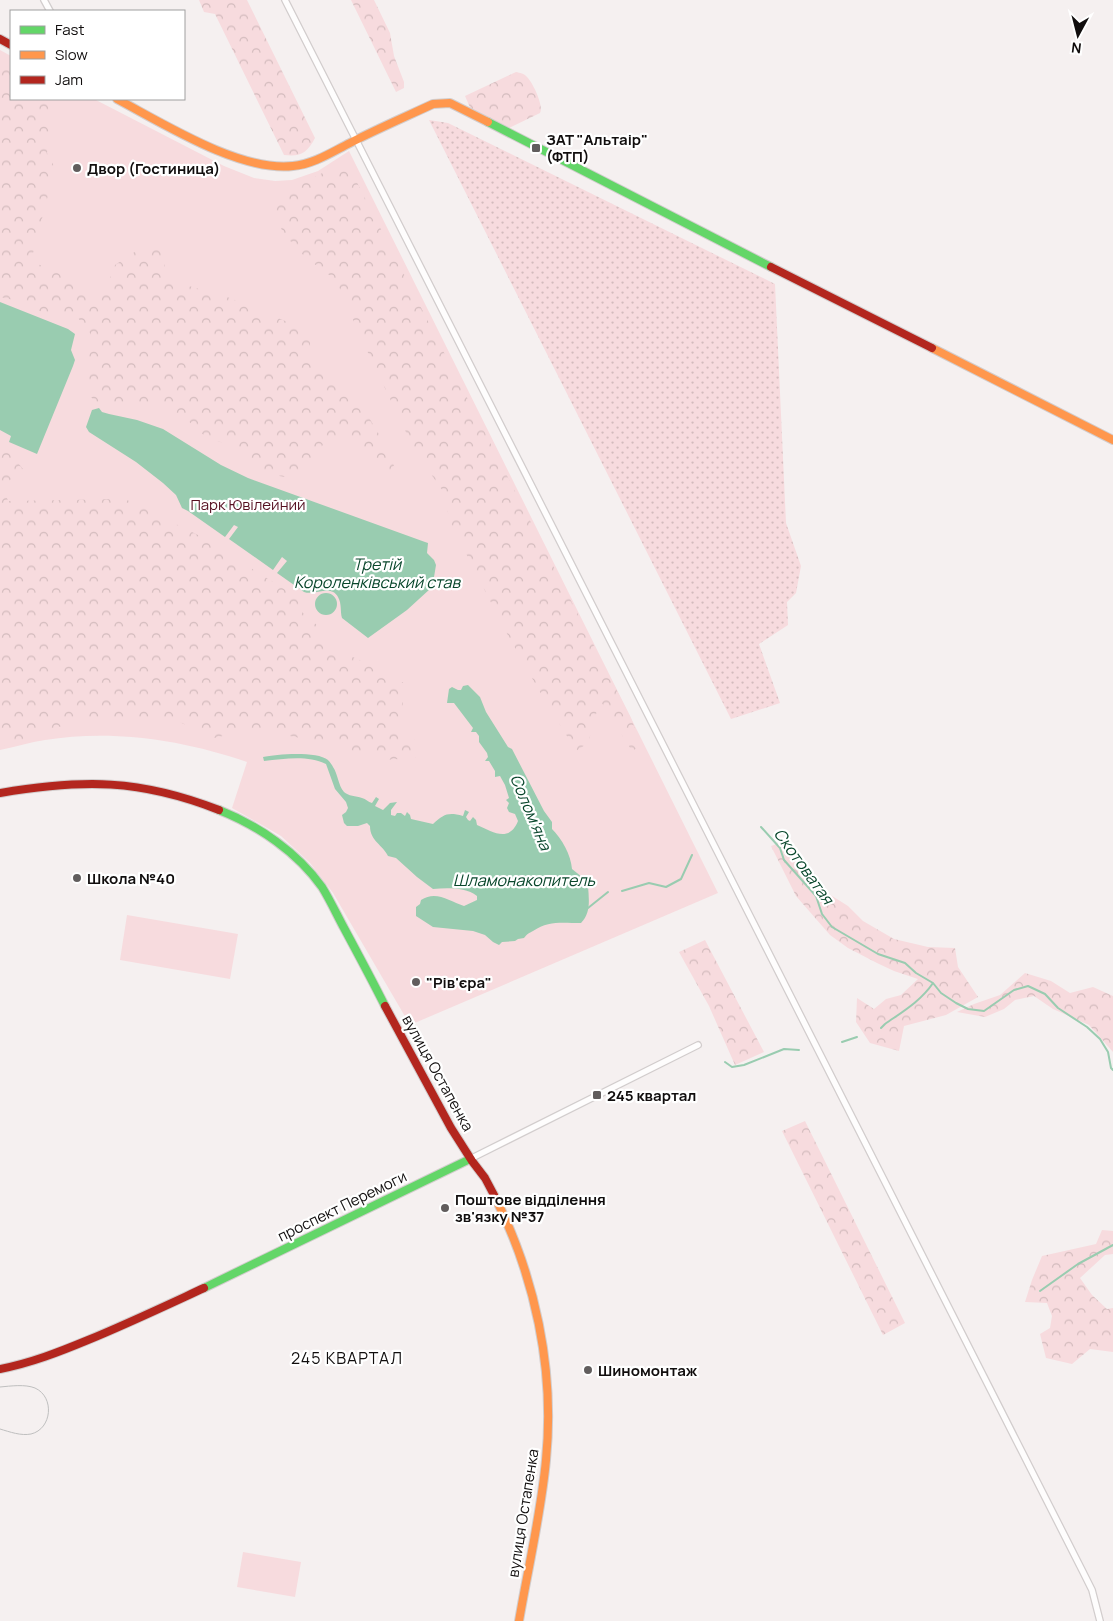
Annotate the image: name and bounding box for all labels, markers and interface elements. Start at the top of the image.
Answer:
legend [10,10,185,100]
north arrow [1053,10,1103,60]
text: Fast [55,19,84,40]
text: N [1070,38,1083,58]
text: Slow [55,44,88,65]
text: Jam [55,69,83,90]
place label: ЗАТ "Альтаір" (ФТП) [546,129,648,167]
marker: ЗАТ "Альтаір" (ФТП) [530,142,542,154]
place label: Двор (Гостиница) [87,158,220,179]
marker: Двор (Гостиница) [71,162,83,174]
park label: Парк Ювілейний [190,494,306,515]
water label: Третій Короленківський став [294,553,461,593]
water label: Солом'яна [505,771,557,854]
water label: Скотоватая [769,824,840,909]
place label: Школа №40 [87,868,175,889]
water label: Шламонакопитель [453,869,596,891]
marker: Школа №40 [71,872,83,884]
place label: "Рів'єра" [426,972,492,993]
marker: "Рів'єра" [410,976,422,988]
street label: вулиця Остапенка [397,1011,479,1135]
place label: 245 квартал [607,1085,696,1106]
marker: 245 квартал [591,1089,603,1101]
street label: проспект Перемоги [274,1166,410,1246]
place label: Поштове відділення зв'язку №37 [455,1189,606,1227]
marker: Поштове відділення зв'язку №37 [439,1202,451,1214]
district label: 245 КВАРТАЛ [291,1347,403,1369]
place label: Шиномонтаж [598,1360,698,1381]
marker: Шиномонтаж [582,1364,594,1376]
street label: вулиця Остапенка [502,1447,544,1579]

